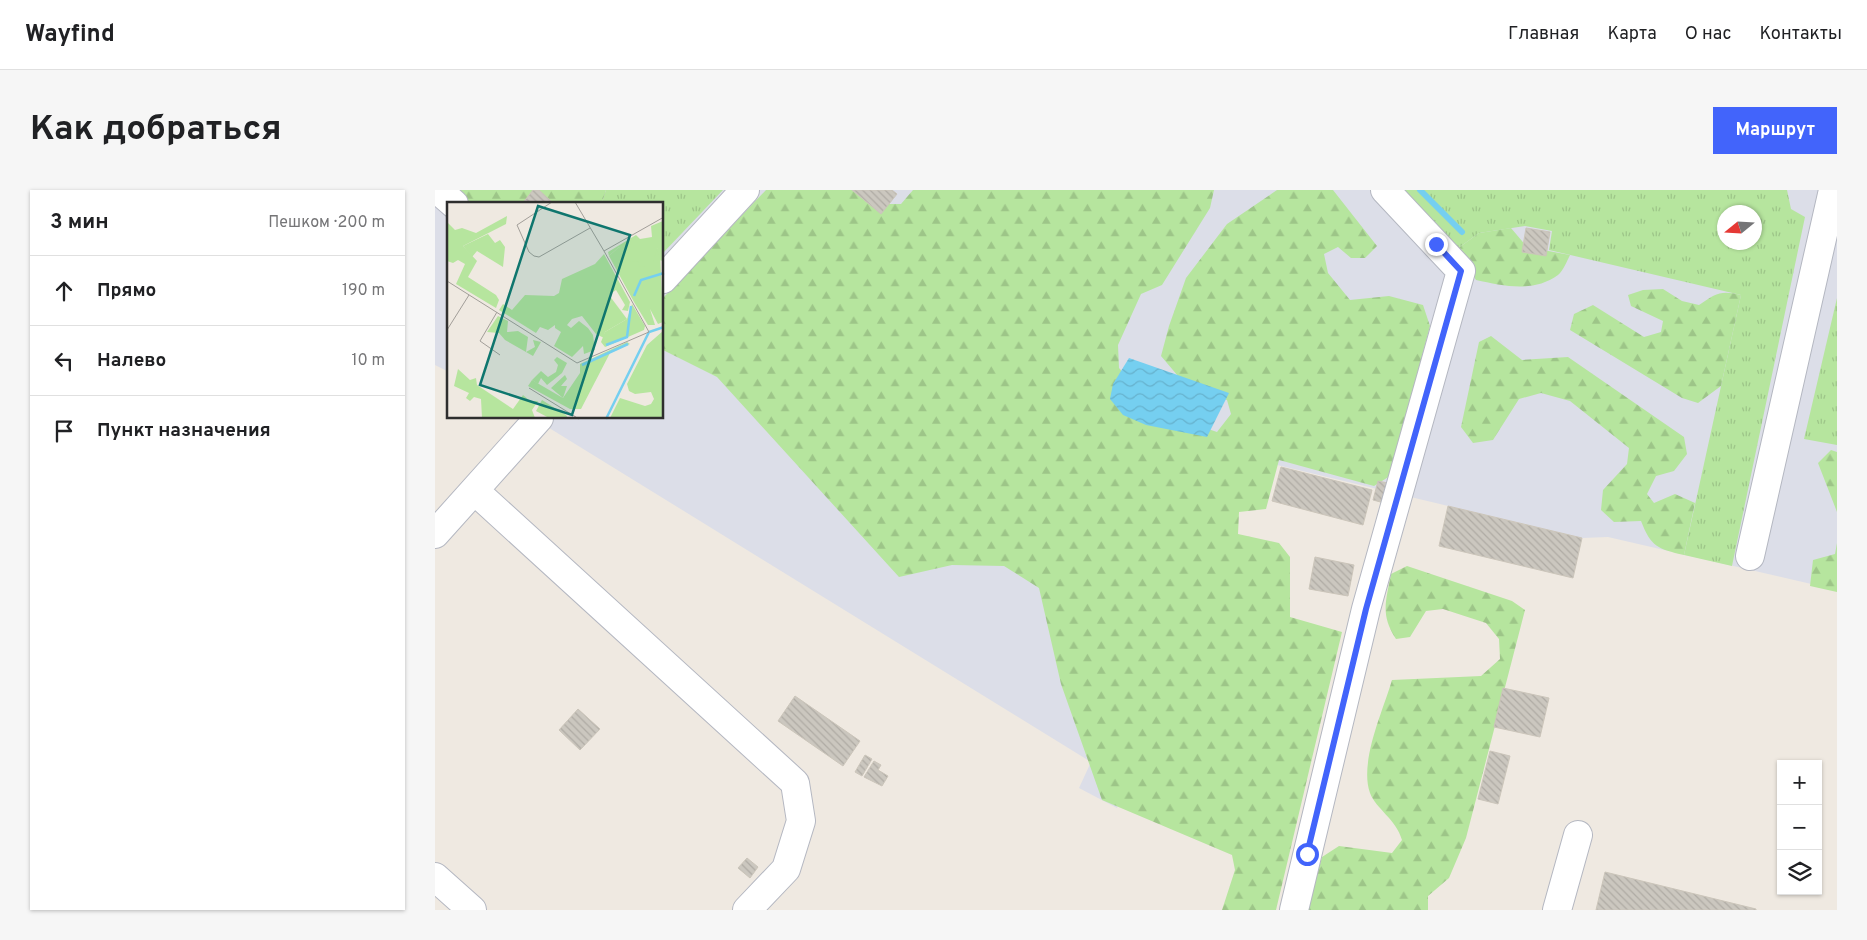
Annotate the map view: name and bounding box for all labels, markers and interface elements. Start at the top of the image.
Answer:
text: Wayfind [25,20,115,50]
text: Главная [1508,23,1579,46]
text: Карта [1607,23,1657,46]
text: О нас [1685,23,1731,46]
text: Контакты [1759,23,1842,46]
button: Маршрут [1713,107,1837,154]
text: Как добраться [30,108,282,152]
inset map [447,202,664,419]
north arrow [1717,205,1762,250]
text: 3 мин [50,209,109,236]
text: Пешком · 200 m [268,213,385,233]
route end [1425,233,1448,256]
icon: ahead [50,277,78,305]
text: Прямо [97,279,156,303]
text: 190 m [342,281,385,301]
icon: left [50,347,78,375]
text: Налево [97,349,166,373]
text: 10 m [351,351,385,371]
icon: arrive [50,417,78,445]
text: Пункт назначения [97,419,271,443]
map controls [1777,760,1822,895]
button: + [1777,760,1822,805]
button: − [1777,805,1822,850]
route start [1296,843,1319,866]
button: layers [1777,850,1822,895]

